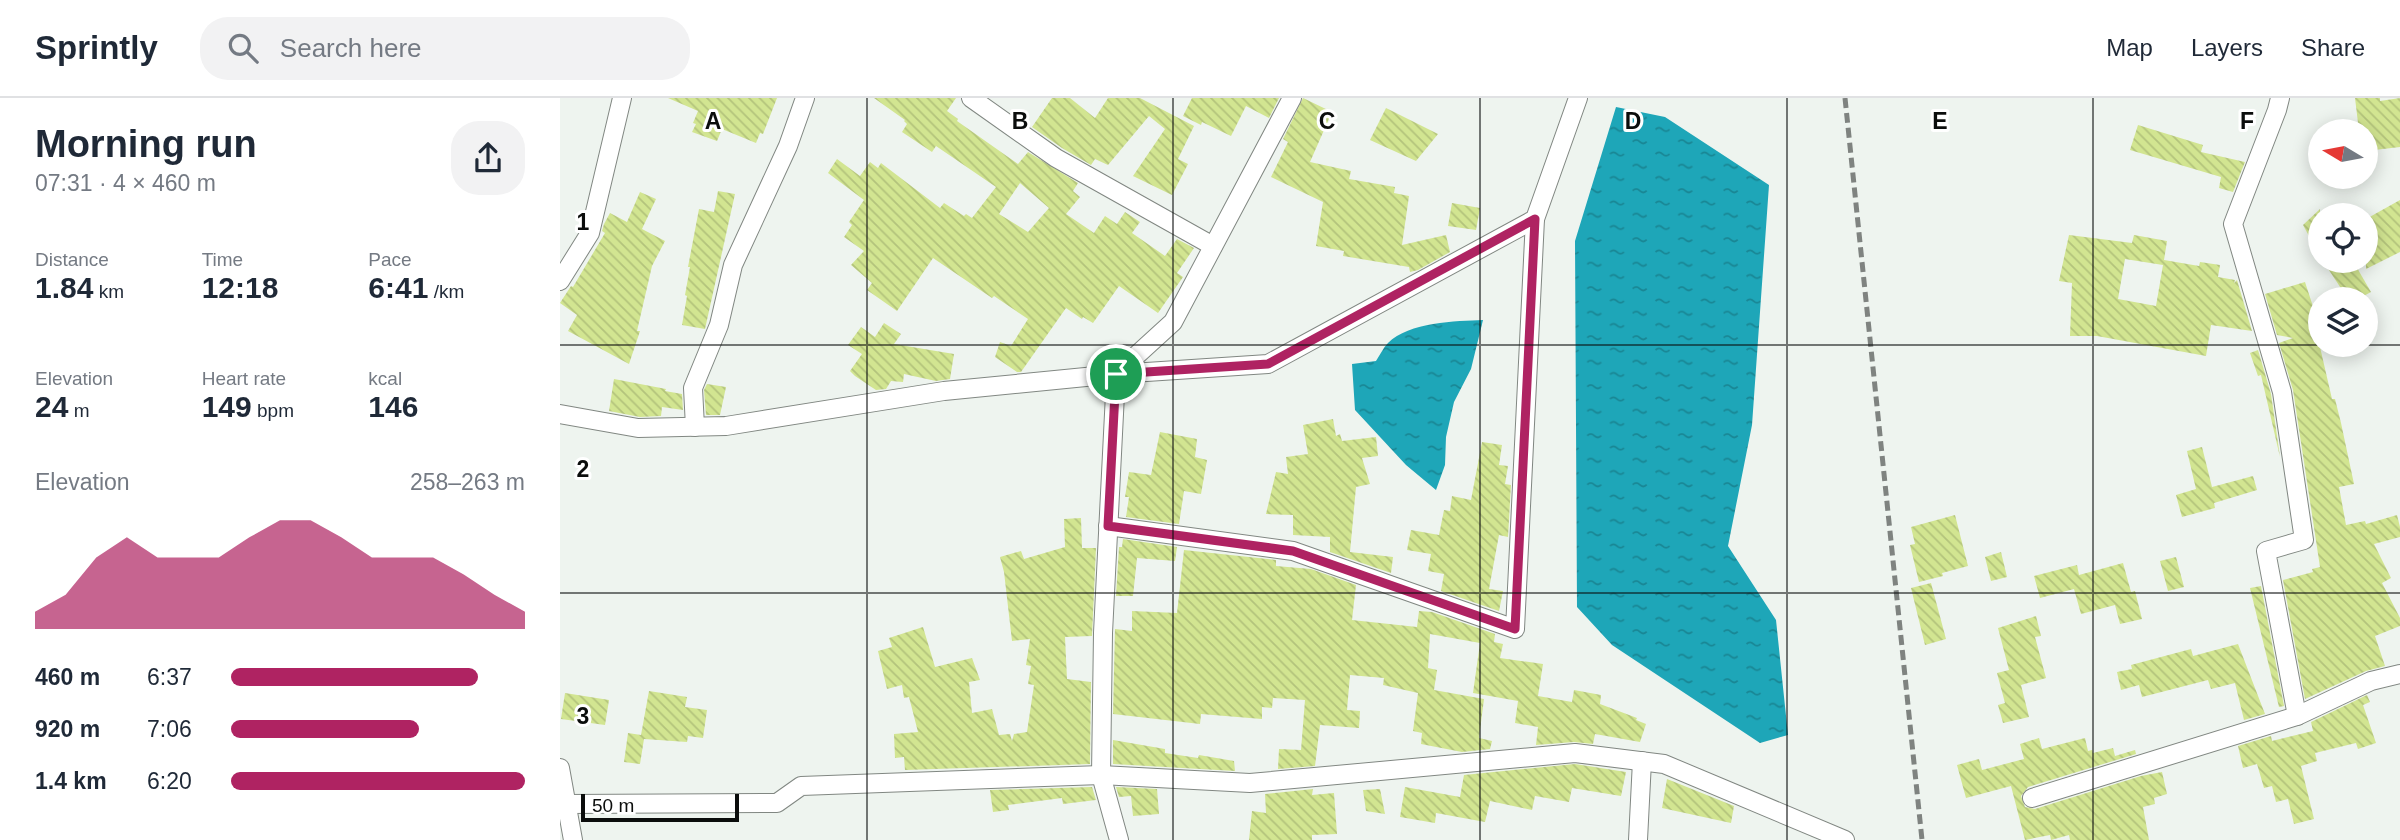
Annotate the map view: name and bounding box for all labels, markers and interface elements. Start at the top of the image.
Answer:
search box [200,17,690,80]
text: Sprintly [35,29,158,66]
icon: search [224,29,262,67]
text: Search here [280,33,422,63]
text: Map [2106,34,2153,61]
text: Layers [2191,34,2263,61]
text: Share [2301,34,2365,61]
text: A [705,108,721,134]
text: B [1012,108,1028,134]
text: C [1319,108,1335,134]
text: D [1625,108,1641,134]
text: E [1932,108,1948,134]
text: F [2240,108,2254,134]
north arrow [2308,119,2378,189]
map controls [2308,119,2378,357]
button: share [451,121,525,195]
text: Morning run [35,123,257,165]
text: 07:31 · 4 × 460 m [35,170,216,196]
button: locate [2308,203,2378,273]
text: 1 [577,209,590,235]
text: Distance [35,249,109,270]
text: Time [202,249,243,270]
text: Pace [368,249,412,270]
text: 1.84 [35,271,93,304]
text: 12:18 [202,271,278,304]
text: 6:41 [368,271,428,304]
text: km [93,281,124,302]
text: /km [428,281,464,302]
button: layers [2308,287,2378,357]
pin [1086,344,1146,404]
icon: arrive [1097,355,1135,393]
text: Elevation [35,368,113,389]
text: Heart rate [202,368,286,389]
text: kcal [368,368,402,389]
text: 24 [35,390,68,423]
text: 149 [202,390,252,423]
text: 146 [368,390,418,423]
text: m [68,400,89,421]
text: bpm [252,400,294,421]
text: 2 [577,456,589,482]
text: Elevation [35,469,130,495]
text: 258–263 m [410,469,525,495]
text: 460 m [35,664,100,690]
text: 6:37 [147,664,192,690]
text: 3 [577,703,589,729]
text: 920 m [35,716,100,742]
text: 7:06 [147,716,192,742]
text: 1.4 km [35,768,107,794]
text: 6:20 [147,768,192,794]
scale bar [581,791,738,823]
text: 50 m [592,795,634,816]

